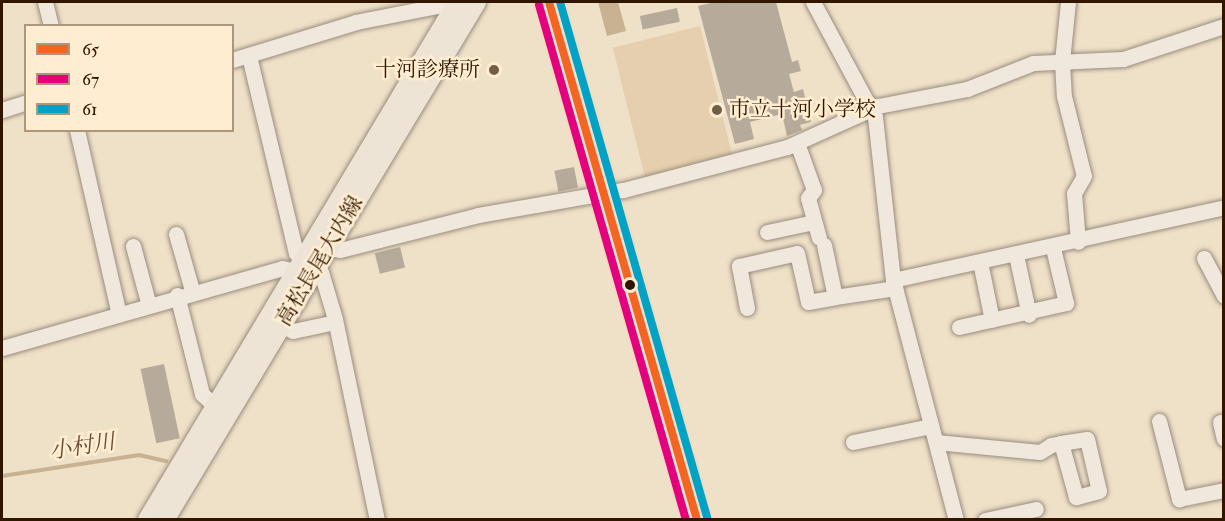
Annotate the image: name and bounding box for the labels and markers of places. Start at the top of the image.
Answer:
place label: 十河診療所 [375,57,480,83]
marker: 十河診療所 [485,61,503,79]
place label: 市立十河小学校 [729,97,876,123]
marker: 市立十河小学校 [710,103,724,117]
unlabelled marker [624,279,636,291]

